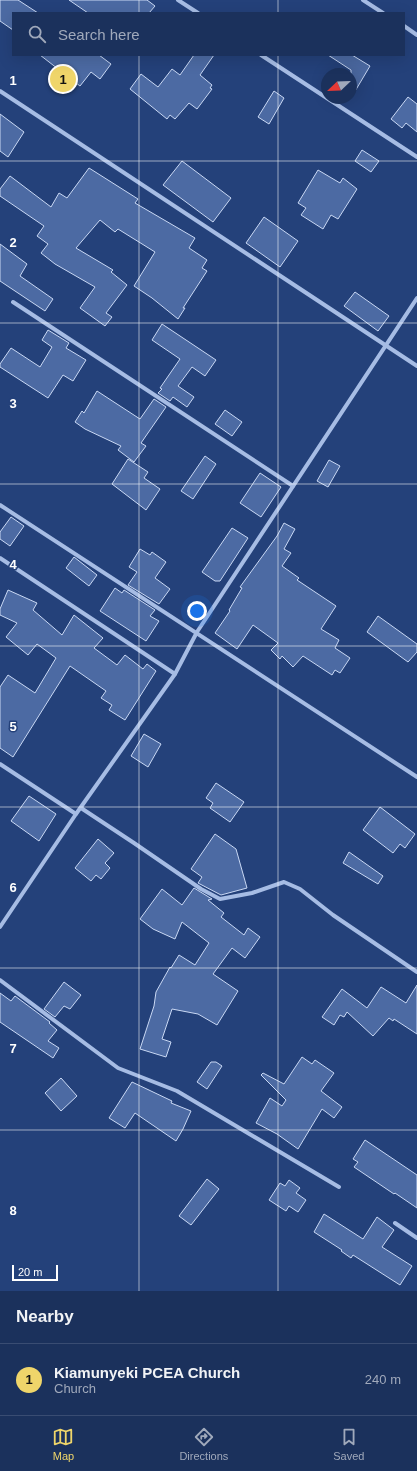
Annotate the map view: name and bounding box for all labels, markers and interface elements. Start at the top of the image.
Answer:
search box [12,12,405,56]
icon: search [26,23,48,45]
text: Search here [58,26,140,43]
pin: 1 [50,64,76,94]
north arrow [321,68,357,104]
text: 1 [9,73,17,88]
text: 2 [9,235,17,250]
text: 3 [9,396,17,411]
text: 4 [9,557,17,572]
your location [187,601,207,621]
text: 5 [9,719,17,734]
text: 6 [9,880,17,895]
text: 7 [9,1041,17,1056]
text: 8 [9,1203,17,1218]
scale bar [12,1263,58,1282]
text: 20 m [18,1266,42,1278]
text: Nearby [16,1307,74,1326]
text: Kiamunyeki PCEA Church [54,1364,240,1381]
text: 1 [25,1372,33,1387]
text: 240 m [365,1372,401,1387]
text: Church [54,1381,96,1396]
tab: Map [52,1426,74,1462]
tab: Directions [179,1426,228,1462]
tab: Saved [333,1426,364,1462]

